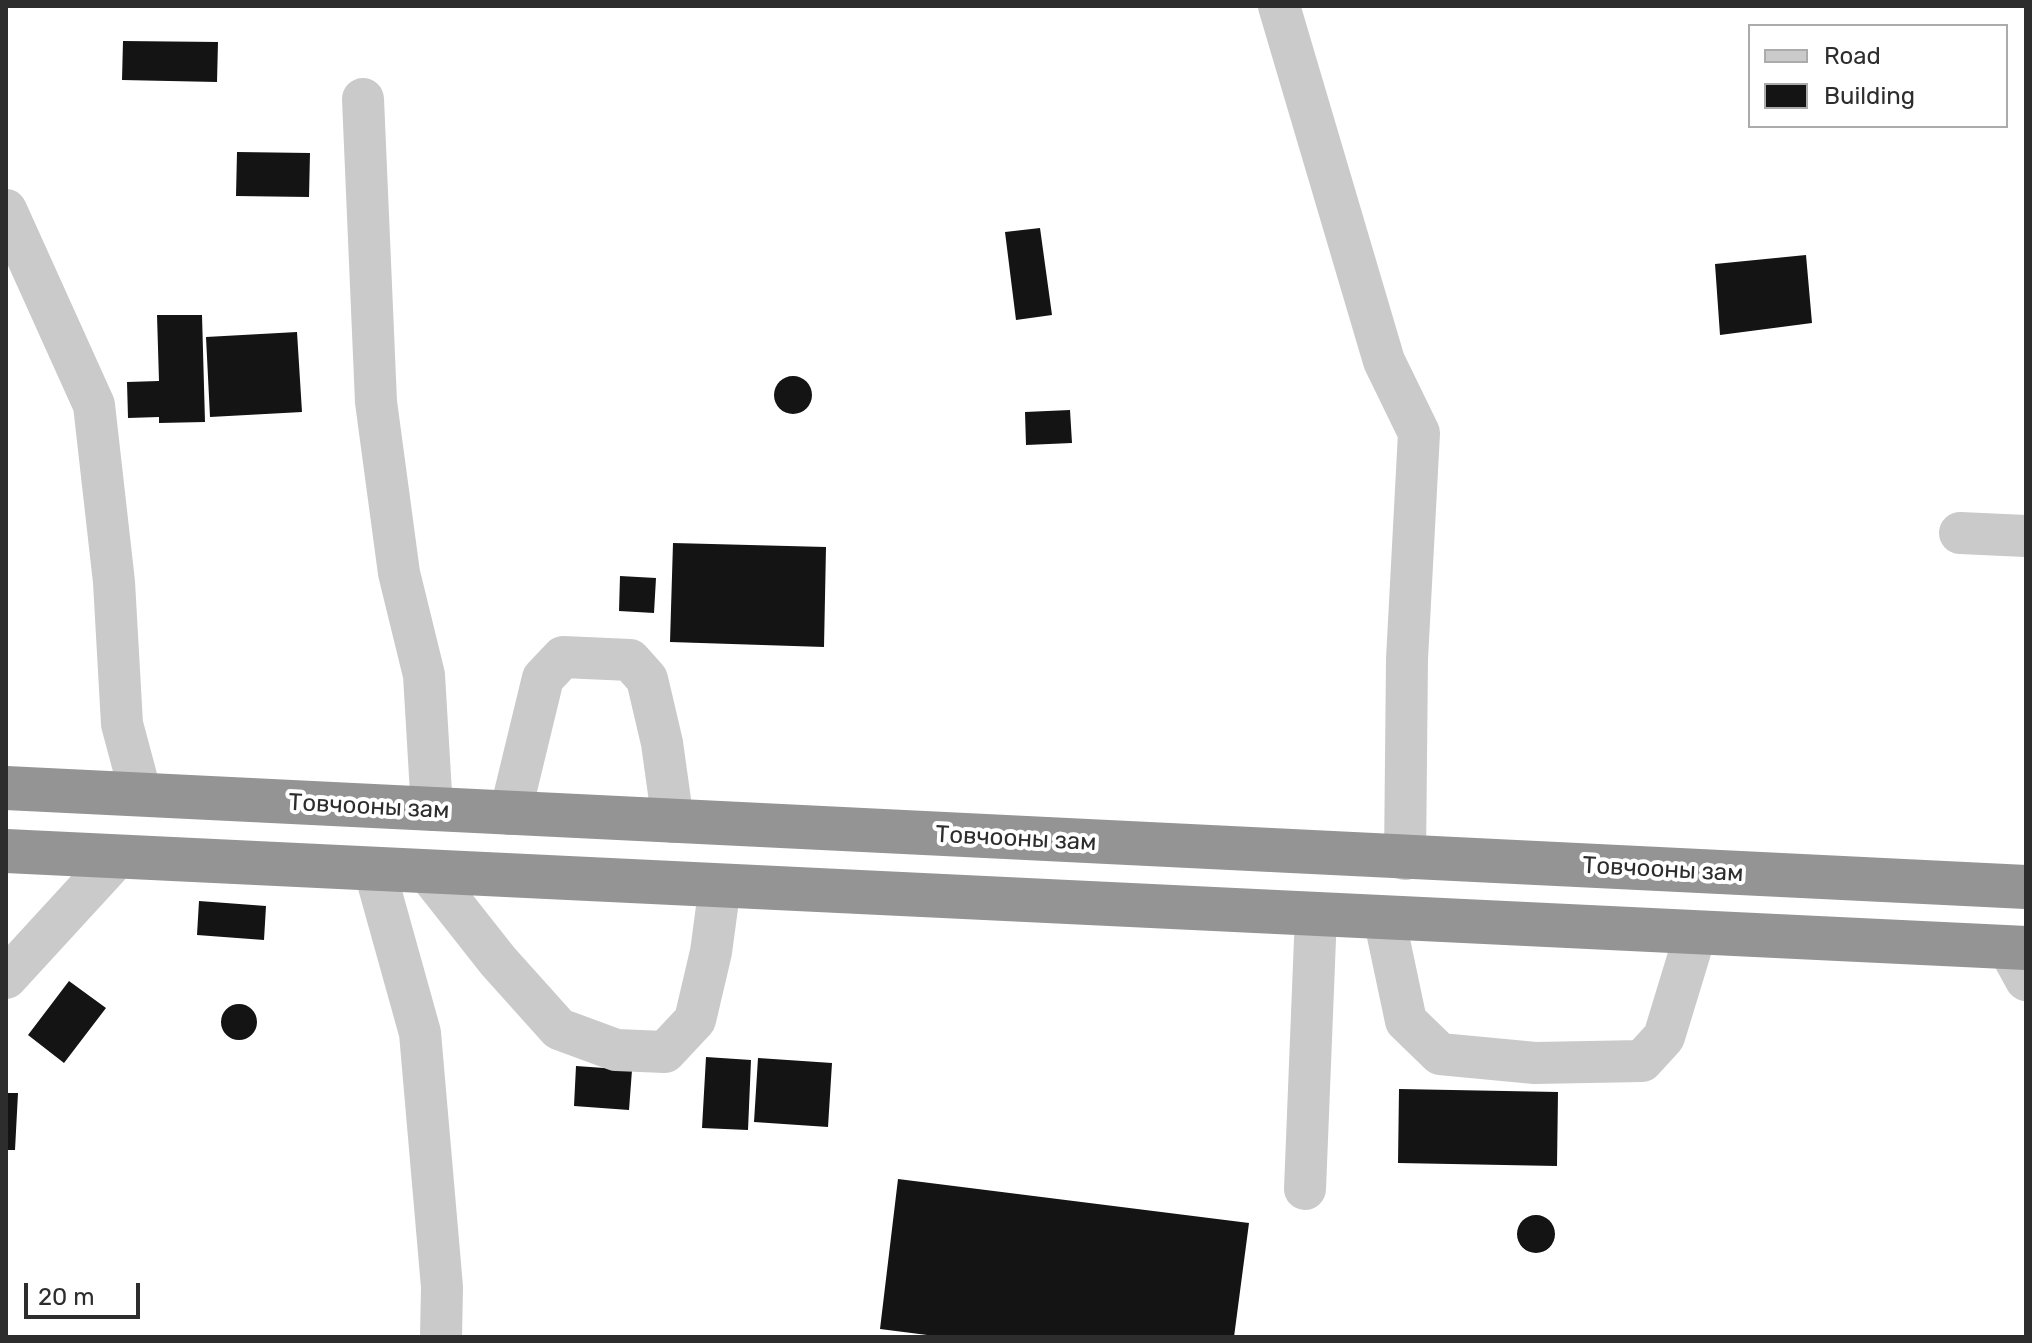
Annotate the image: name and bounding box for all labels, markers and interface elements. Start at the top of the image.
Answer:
legend [1748,24,2008,128]
text: Road [1824,42,1881,70]
text: Building [1824,82,1915,110]
street label: Товчооны зам [288,788,450,826]
street label: Товчооны зам [935,820,1097,858]
street label: Товчооны зам [1582,851,1744,889]
scale bar [28,1267,144,1317]
text: 20 m [38,1283,95,1311]

